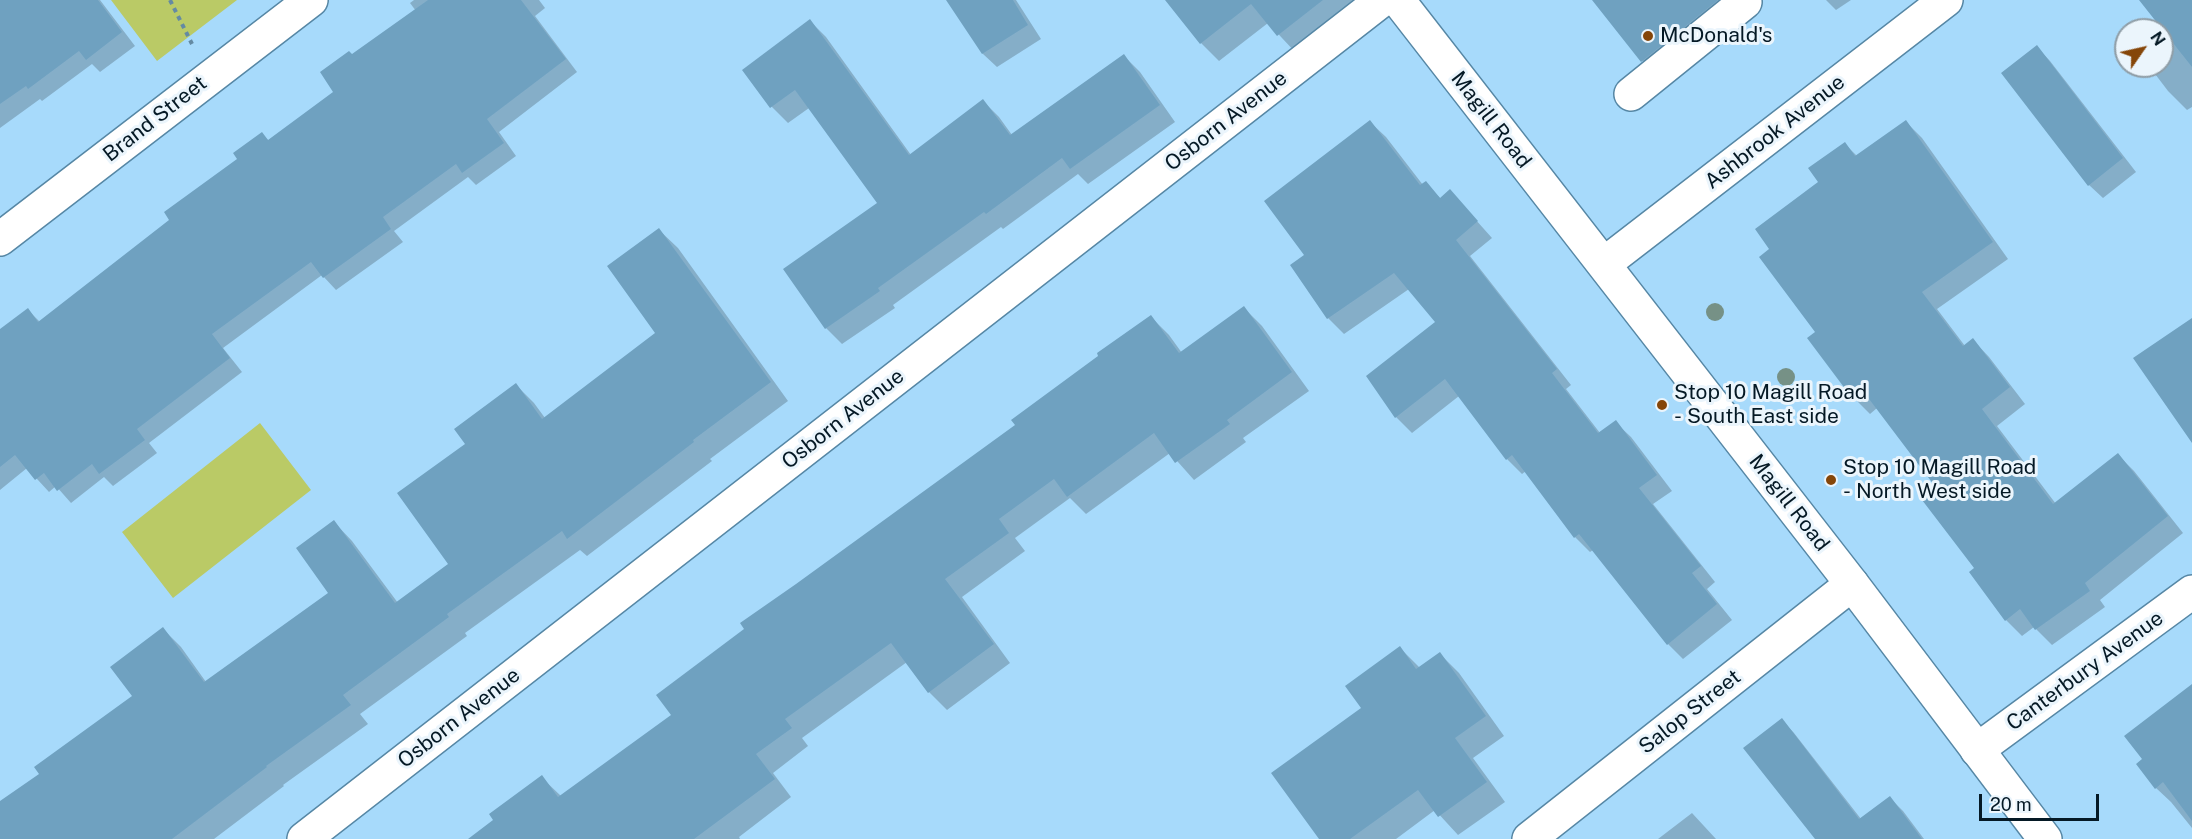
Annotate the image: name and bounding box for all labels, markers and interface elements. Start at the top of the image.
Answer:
north arrow [2114,18,2174,78]
place label: McDonald's [1660,23,1772,49]
text: N [2146,28,2169,49]
marker: McDonald's [1641,29,1655,43]
street label: Osborn Avenue [1160,66,1292,176]
street label: Magill Road [1445,67,1537,173]
street label: Ashbrook Avenue [1700,70,1850,194]
street label: Brand Street [98,71,212,167]
street label: Osborn Avenue [777,364,909,474]
place label: Stop 10 Magill Road - South East side [1674,380,1867,430]
marker: Stop 10 Magill Road - South East side [1655,398,1669,412]
street label: Magill Road [1743,450,1835,556]
place label: Stop 10 Magill Road - North West side [1843,455,2036,505]
marker: Stop 10 Magill Road - North West side [1824,473,1838,487]
street label: Canterbury Avenue [2002,606,2168,736]
street label: Osborn Avenue [393,663,525,773]
street label: Salop Street [1634,664,1746,760]
scale bar [1982,782,2102,820]
text: 20 m [1990,794,2032,815]

